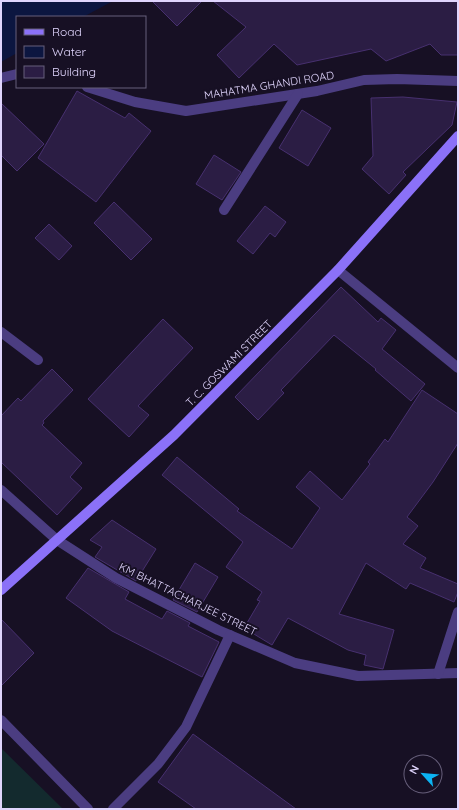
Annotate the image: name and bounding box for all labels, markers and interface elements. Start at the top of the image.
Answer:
legend [16,16,146,88]
text: Road [52,24,82,39]
text: Water [52,44,87,59]
text: Building [52,64,96,79]
street label: MAHATMA GHANDI ROAD [203,68,335,102]
street label: T. C. GOSWAMI STREET [183,317,275,409]
street label: KM BHATTACHARJEE STREET [117,559,260,639]
north arrow [403,754,443,794]
text: N [406,763,422,776]

